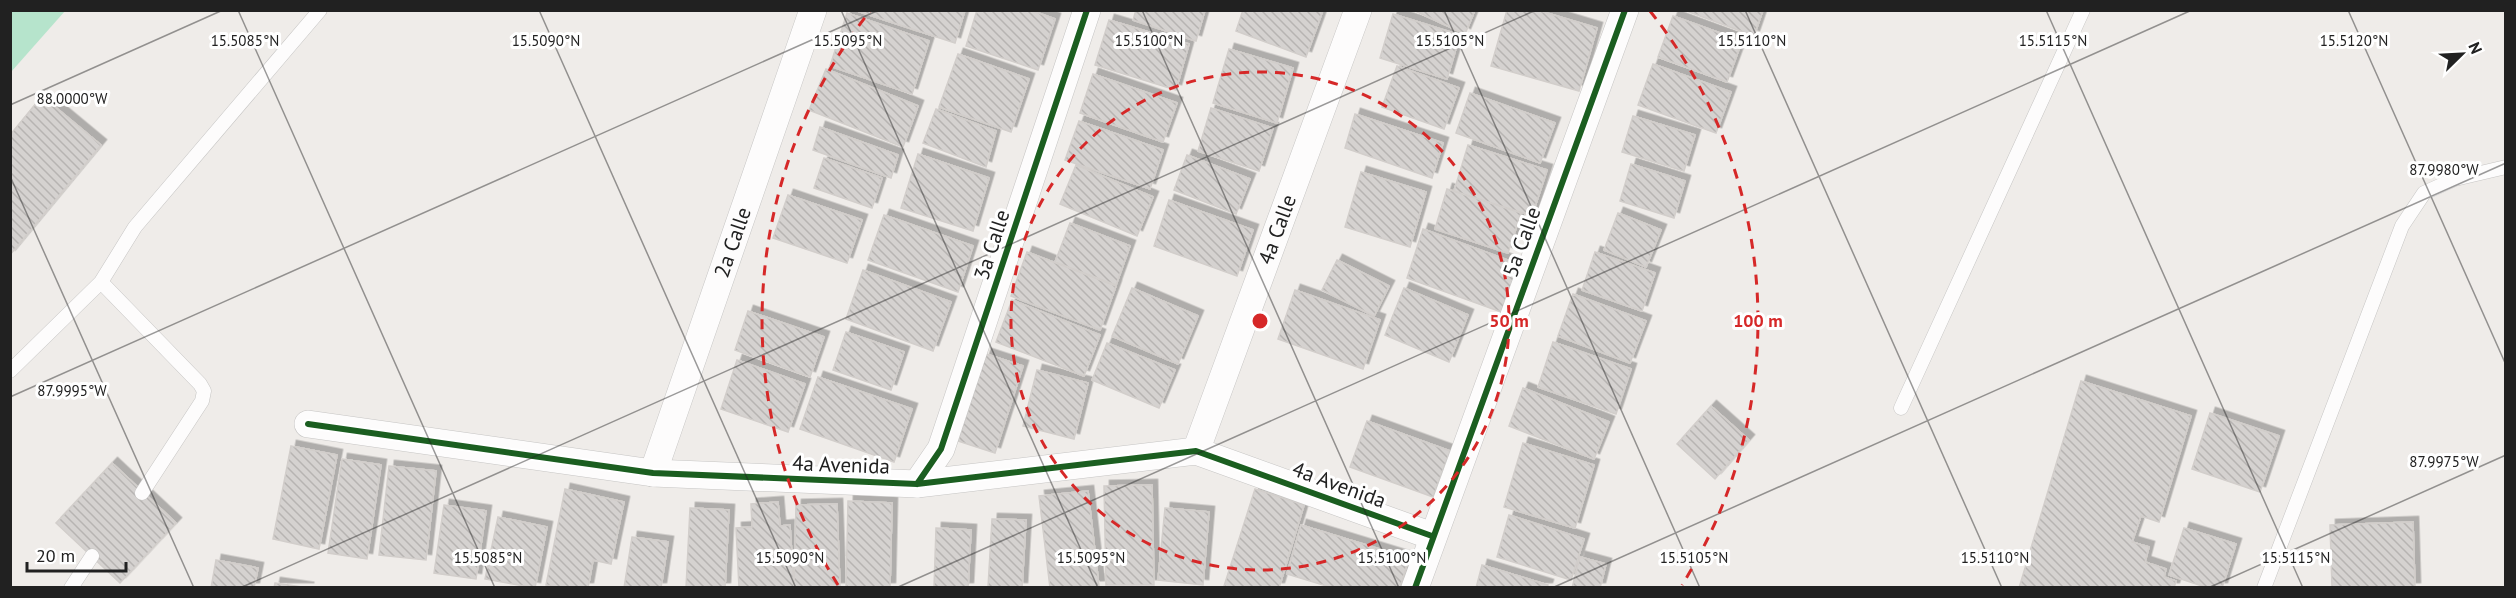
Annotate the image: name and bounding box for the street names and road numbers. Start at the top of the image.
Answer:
street label: 4a Calle [1252,191,1302,268]
street label: 5a Calle [1496,203,1547,280]
street label: 2a Calle [708,204,757,281]
street label: 3a Calle [967,206,1016,283]
street label: 4a Avenida [792,449,890,480]
street label: 4a Avenida [1289,455,1390,514]

